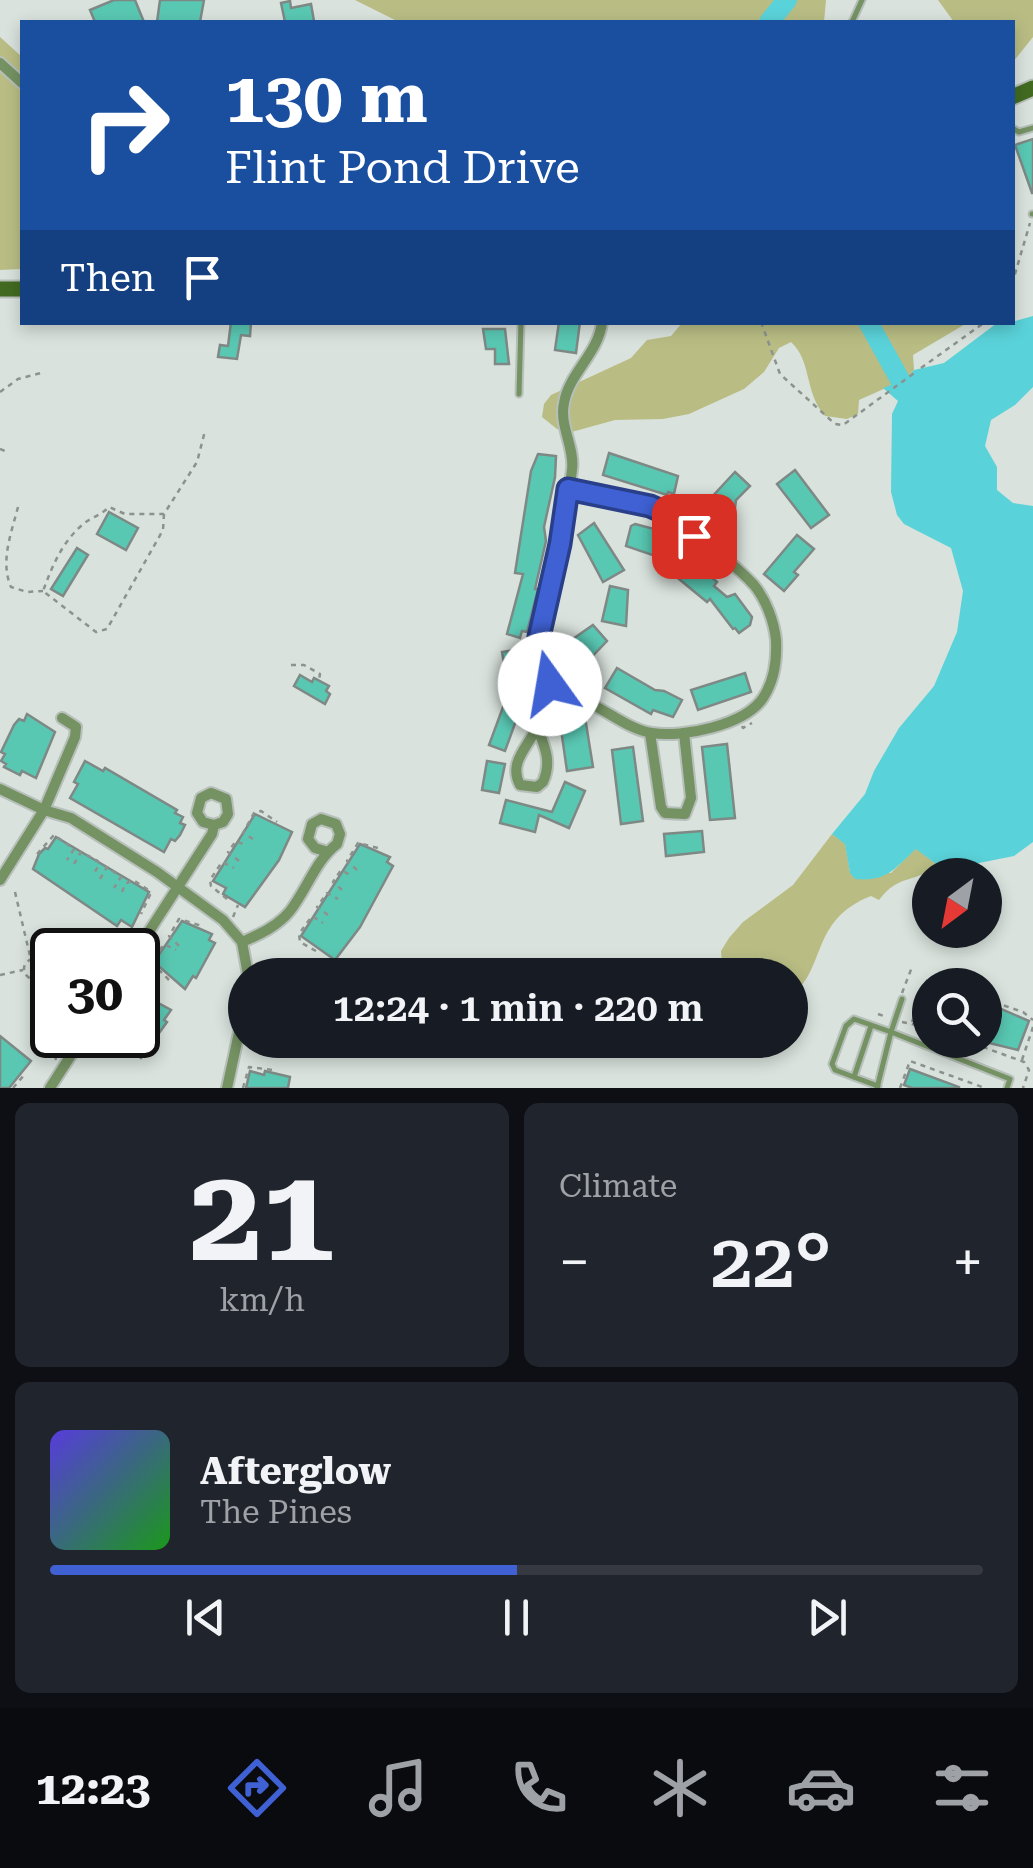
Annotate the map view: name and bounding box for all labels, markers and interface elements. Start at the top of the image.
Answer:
text: 130 m [225,57,428,139]
icon: right [60,60,190,190]
text: Flint Pond Drive [225,141,580,194]
icon: arrive [175,250,230,305]
text: Then [60,256,155,300]
pin [652,494,737,579]
icon: arrive [667,509,722,564]
position arrow [498,632,602,736]
north arrow [912,858,1002,948]
map controls [912,858,1002,1058]
speed limit sign: 30 [30,928,160,1058]
button: search [912,968,1002,1058]
text: 12:24 · 1 min · 220 m [333,986,704,1030]
text: 21 [189,1139,335,1292]
text: Climate [559,1167,677,1205]
text: 22° [710,1217,832,1305]
text: − [559,1230,590,1294]
text: + [952,1230,983,1294]
text: km/h [219,1281,305,1319]
text: Afterglow [200,1449,391,1493]
text: The Pines [200,1493,352,1531]
icon: previous [178,1590,233,1645]
icon: pause [489,1590,544,1645]
icon: next [800,1590,855,1645]
icon: directions [222,1753,292,1823]
icon: music [363,1753,433,1823]
icon: phone [504,1753,574,1823]
icon: climate [645,1753,715,1823]
icon: car [786,1753,856,1823]
icon: filters [927,1753,997,1823]
text: 12:23 [36,1762,150,1815]

